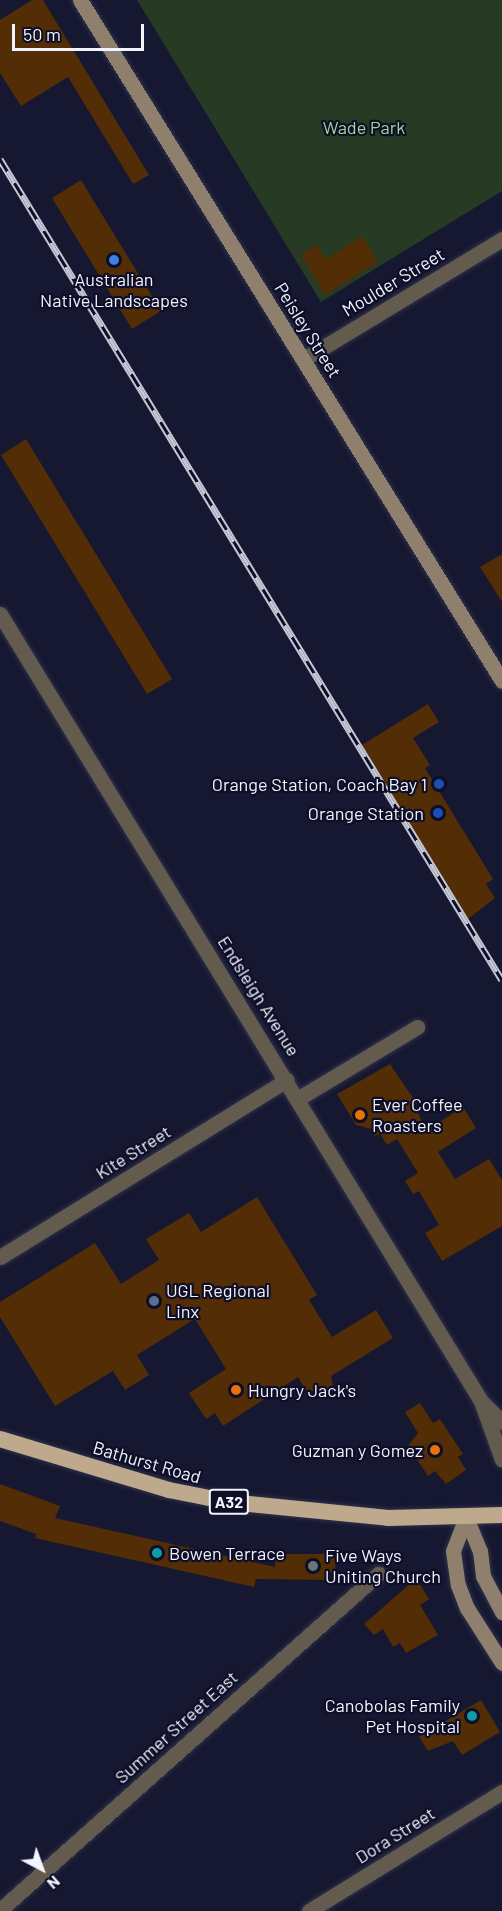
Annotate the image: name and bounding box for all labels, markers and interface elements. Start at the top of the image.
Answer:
scale bar [15,12,147,50]
text: 50 m [23,23,61,45]
park label: Wade Park [323,116,405,138]
street label: Moulder Street [338,243,448,321]
marker: Australian Native Landscapes [107,253,121,267]
place label: Australian Native Landscapes [40,269,188,312]
street label: Peisley Street [270,279,346,381]
place label: Orange Station, Coach Bay 1 [212,773,427,795]
marker: Orange Station, Coach Bay 1 [432,777,446,791]
place label: Orange Station [308,802,424,824]
marker: Orange Station [429,804,447,822]
street label: Endsleigh Avenue [213,932,305,1060]
place label: Ever Coffee Roasters [372,1094,463,1136]
marker: Ever Coffee Roasters [353,1108,367,1122]
street label: Kite Street [92,1121,174,1183]
place label: UGL Regional Linx [166,1280,270,1322]
marker: UGL Regional Linx [147,1294,161,1308]
place label: Hungry Jack's [248,1379,356,1401]
marker: Hungry Jack's [229,1383,243,1397]
street label: Bathurst Road [91,1436,203,1488]
place label: Guzman y Gomez [292,1439,423,1461]
marker: Guzman y Gomez [428,1443,442,1457]
road number: A32 [208,1489,250,1515]
place label: Bowen Terrace [169,1542,285,1564]
place label: Five Ways Uniting Church [325,1545,441,1588]
marker: Bowen Terrace [150,1546,164,1560]
marker: Five Ways Uniting Church [306,1559,320,1573]
street label: Summer Street East [110,1666,242,1788]
place label: Canobolas Family Pet Hospital [325,1695,460,1738]
marker: Canobolas Family Pet Hospital [465,1709,479,1723]
street label: Dora Street [351,1802,439,1868]
north arrow [12,1839,72,1899]
text: N [44,1872,64,1894]

